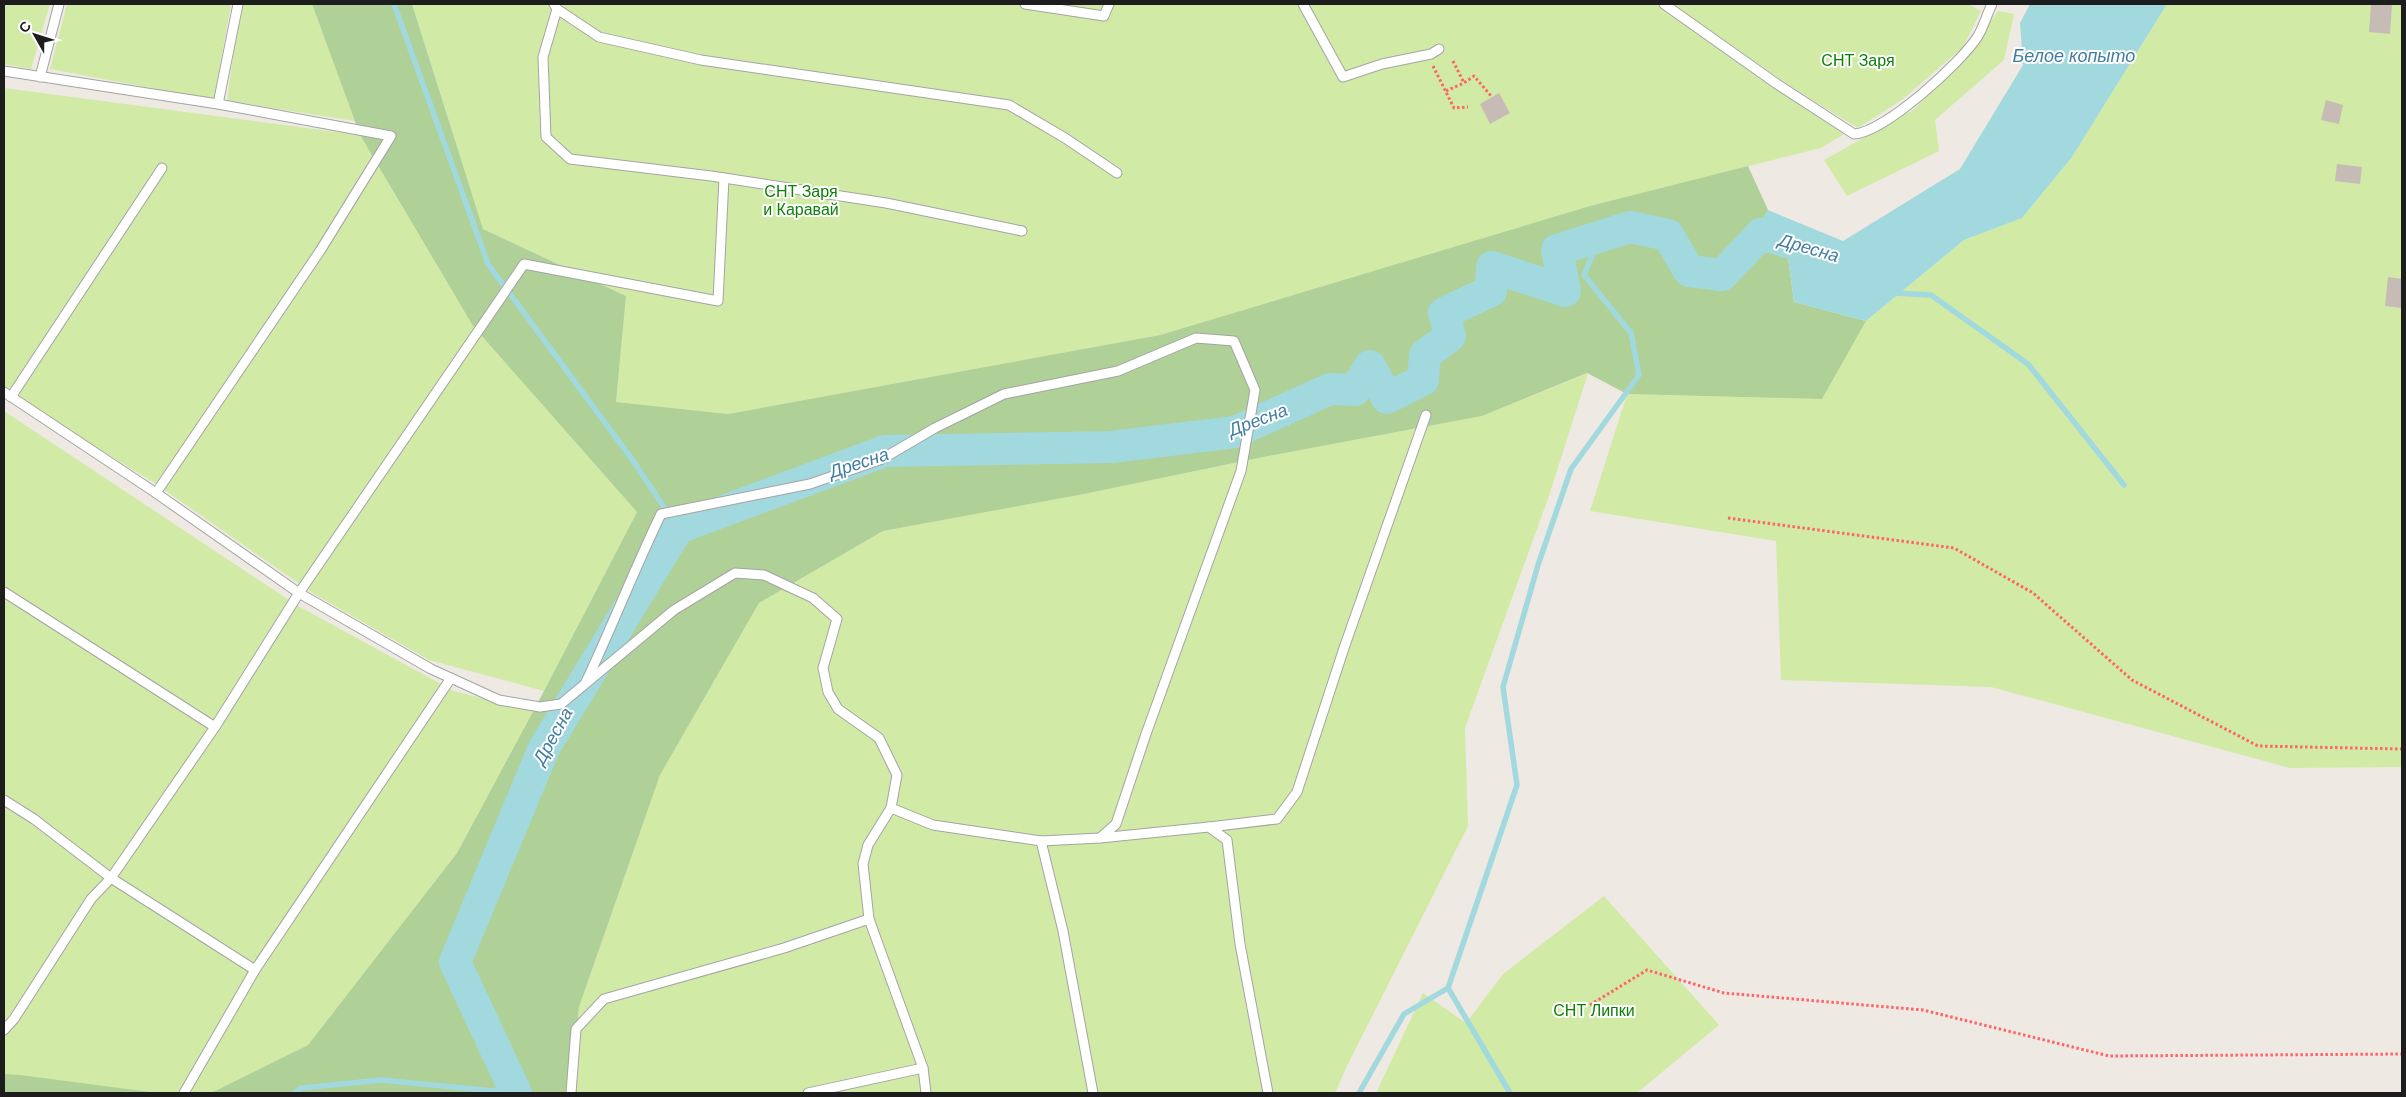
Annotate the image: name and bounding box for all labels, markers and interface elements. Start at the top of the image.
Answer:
north arrow [10,10,60,60]
text: С [15,18,34,36]
water label: Белое копыто [2013,46,2135,66]
park label: СНТ Заря [1821,52,1895,69]
park label: СНТ Заря и Каравай [763,183,839,218]
water label: Дресна [1775,229,1841,266]
water label: Дресна [1224,400,1290,441]
water label: Дресна [825,444,891,483]
water label: Дресна [528,704,577,769]
park label: СНТ Липки [1553,1002,1635,1019]

